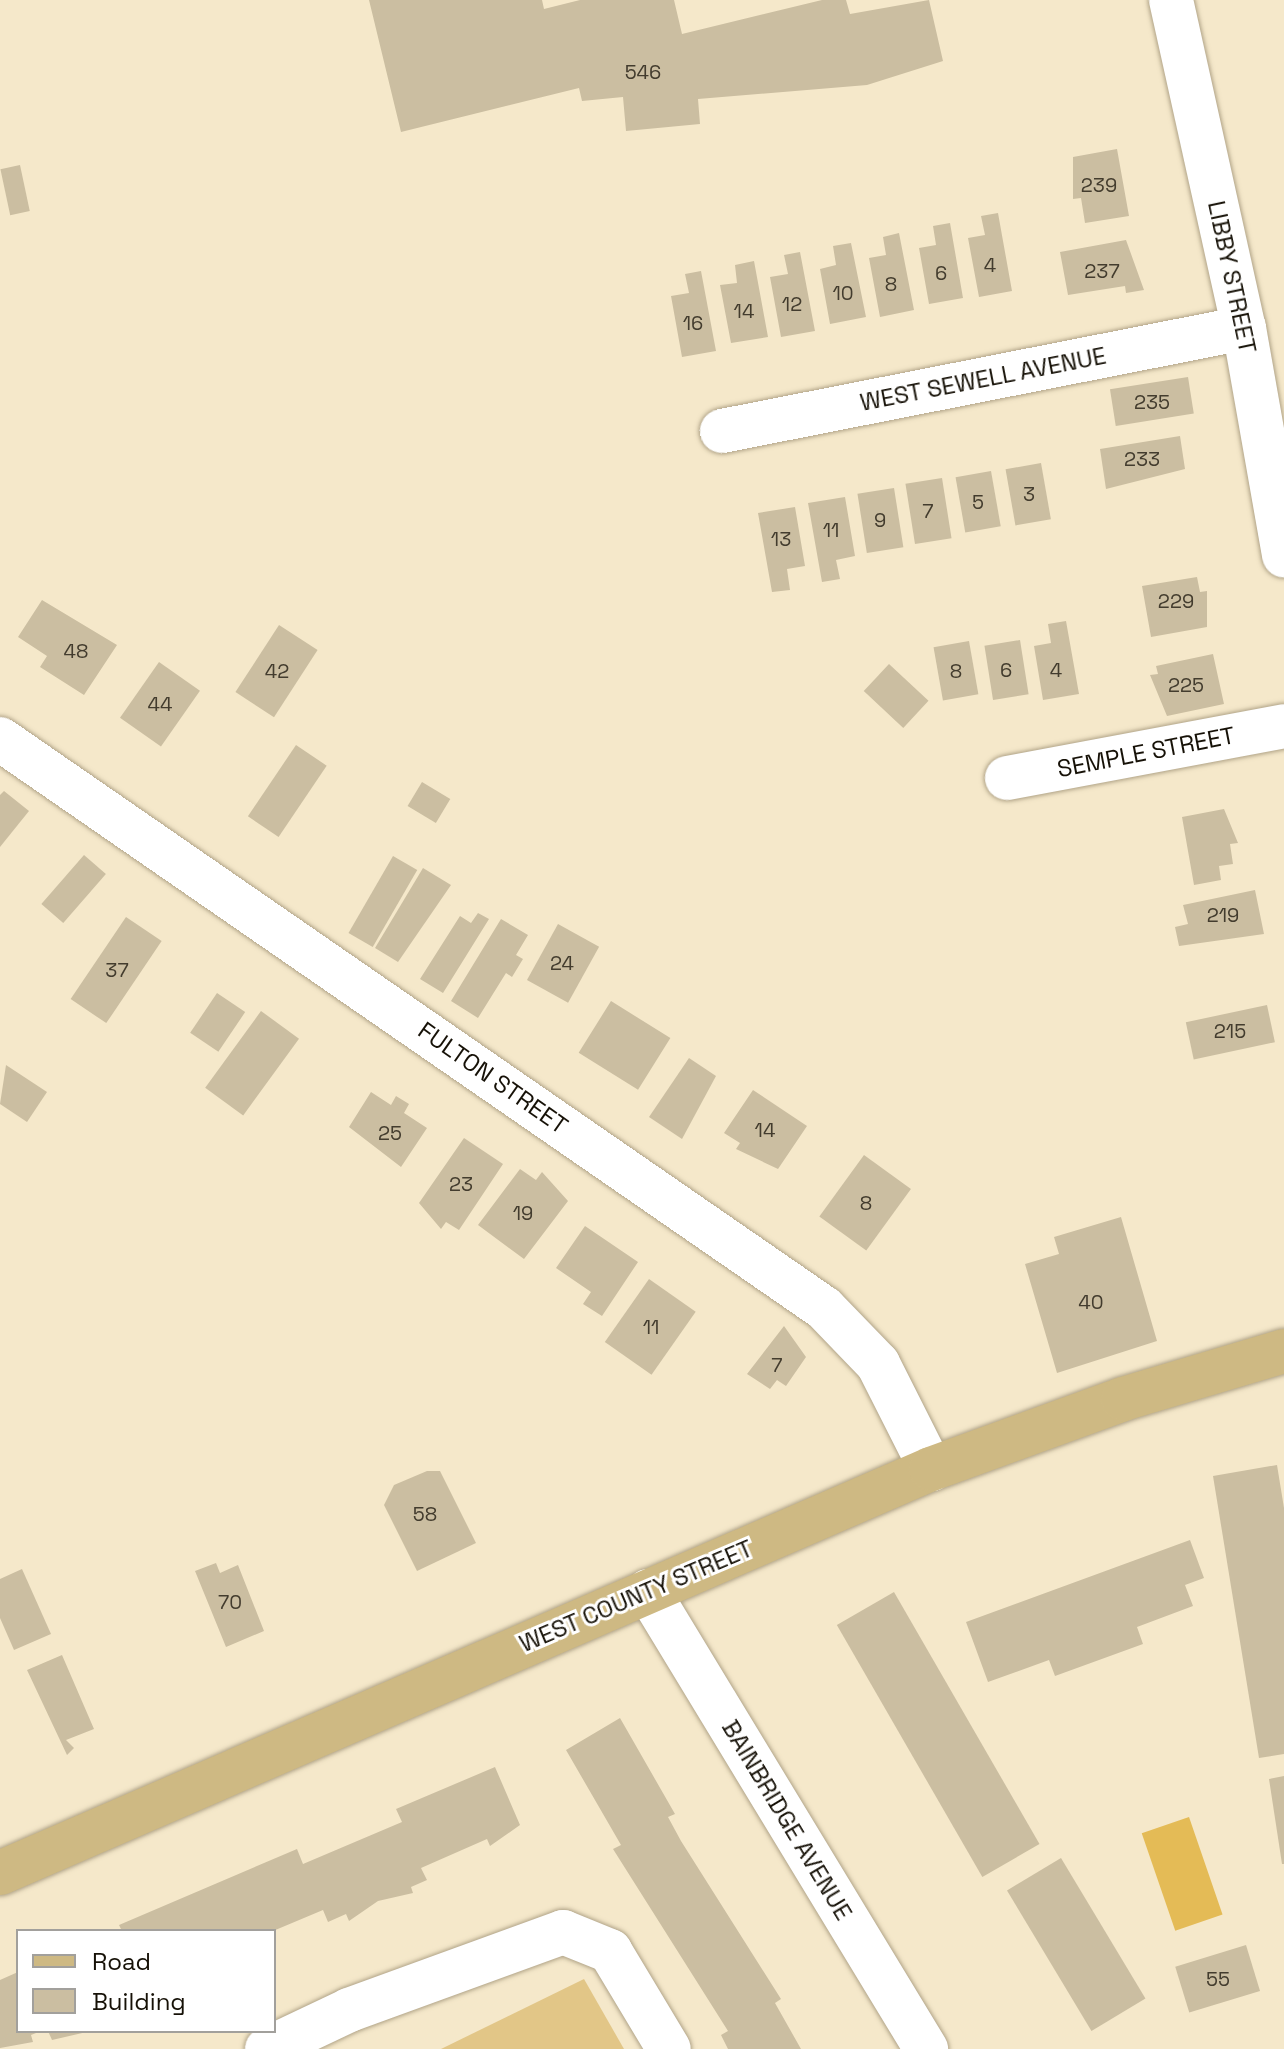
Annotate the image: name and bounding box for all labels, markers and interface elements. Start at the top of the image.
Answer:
house number: 546 [625,60,661,84]
house number: 239 [1081,173,1117,197]
street label: LIBBY STREET [1202,198,1262,356]
house number: 4 [984,253,996,277]
house number: 237 [1084,259,1120,283]
house number: 6 [935,261,947,285]
house number: 8 [885,272,897,296]
house number: 10 [832,281,854,305]
house number: 12 [782,292,802,316]
house number: 14 [734,299,754,323]
house number: 16 [683,311,703,335]
street label: WEST SEWELL AVENUE [857,341,1109,417]
house number: 235 [1134,390,1170,414]
house number: 233 [1124,447,1160,471]
house number: 3 [1023,482,1035,506]
house number: 5 [972,490,984,514]
house number: 7 [922,499,934,523]
house number: 9 [874,508,886,532]
house number: 11 [823,518,839,542]
house number: 13 [771,527,791,551]
house number: 229 [1158,589,1194,613]
house number: 48 [64,639,88,663]
house number: 6 [1000,658,1012,682]
house number: 4 [1050,658,1062,682]
house number: 42 [265,659,289,683]
house number: 8 [950,659,962,683]
house number: 225 [1168,673,1204,697]
house number: 44 [148,692,172,716]
street label: SEMPLE STREET [1055,721,1237,783]
house number: 219 [1207,903,1239,927]
house number: 24 [550,951,574,975]
house number: 37 [105,958,129,982]
street label: FULTON STREET [413,1016,573,1140]
house number: 215 [1214,1019,1246,1043]
house number: 14 [755,1118,775,1142]
house number: 25 [378,1121,402,1145]
house number: 23 [449,1172,473,1196]
house number: 8 [860,1191,872,1215]
house number: 19 [513,1201,533,1225]
house number: 40 [1078,1290,1104,1314]
house number: 11 [643,1315,659,1339]
house number: 7 [771,1353,783,1377]
house number: 58 [413,1502,437,1526]
street label: WEST COUNTY STREET [515,1534,757,1658]
house number: 70 [218,1590,242,1614]
street label: BAINBRIDGE AVENUE [716,1715,858,1925]
legend [16,1929,276,2033]
text: Road [92,1946,151,1977]
house number: 55 [1206,1967,1230,1991]
text: Building [92,1986,186,2017]

